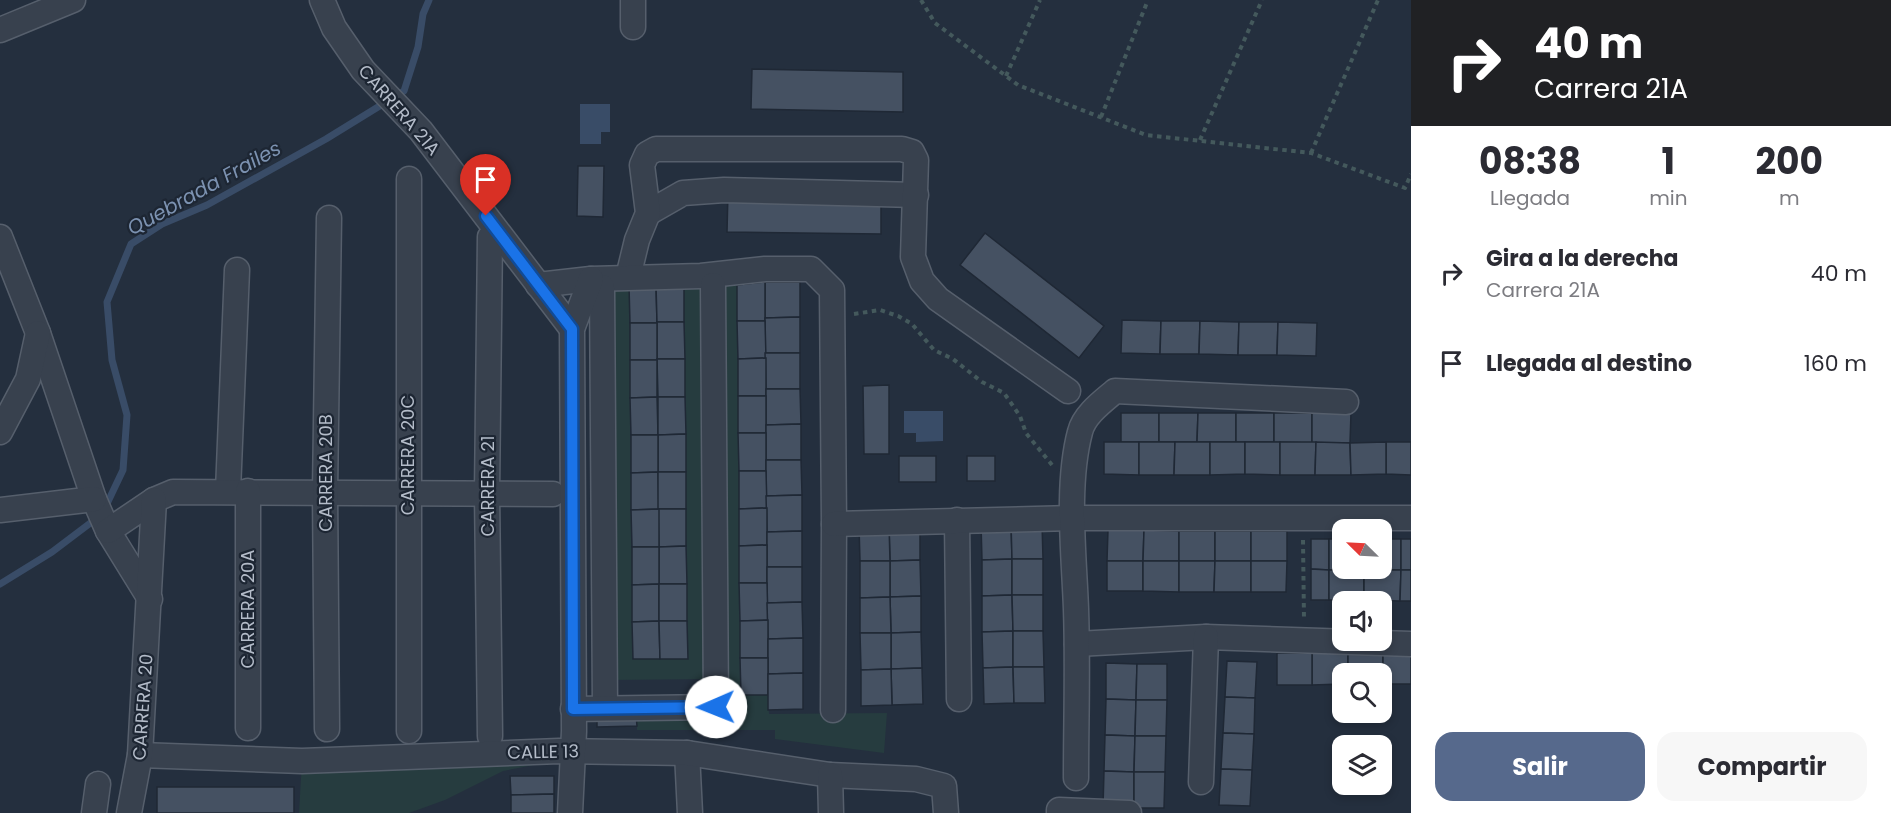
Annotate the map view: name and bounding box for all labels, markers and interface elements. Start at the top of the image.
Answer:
text: 40 m [1534,14,1643,73]
icon: right [1435,24,1513,102]
street label: CARRERA 21A [353,59,446,161]
text: Carrera 21A [1534,70,1688,107]
water label: Quebrada Frailes [122,134,286,242]
text: 08:38 [1479,136,1581,187]
text: 1 [1662,136,1675,187]
text: 200 [1755,136,1823,187]
pin [460,154,511,216]
icon: arrive [469,163,502,196]
text: Llegada [1490,184,1570,212]
text: min [1649,184,1687,212]
text: m [1779,184,1800,212]
text: Gira a la derecha [1486,243,1679,274]
icon: right [1435,257,1468,290]
text: 40 m [1811,258,1867,289]
text: Carrera 21A [1486,276,1600,304]
icon: arrive [1435,347,1468,380]
text: Llegada al destino [1486,348,1692,379]
text: 160 m [1804,348,1867,379]
street label: CARRERA 20C [395,395,420,515]
street label: CARRERA 20B [313,414,338,532]
street label: CARRERA 21 [475,435,500,537]
north arrow [1332,519,1392,579]
map controls [1332,519,1392,795]
street label: CARRERA 20A [235,550,260,668]
button: sound [1332,591,1392,651]
street label: CARRERA 20 [126,653,159,761]
button: search [1332,663,1392,723]
position arrow [684,675,748,739]
button: Salir [1435,732,1645,801]
button: Compartir [1657,732,1867,801]
button: layers [1332,735,1392,795]
street label: CALLE 13 [507,738,579,765]

